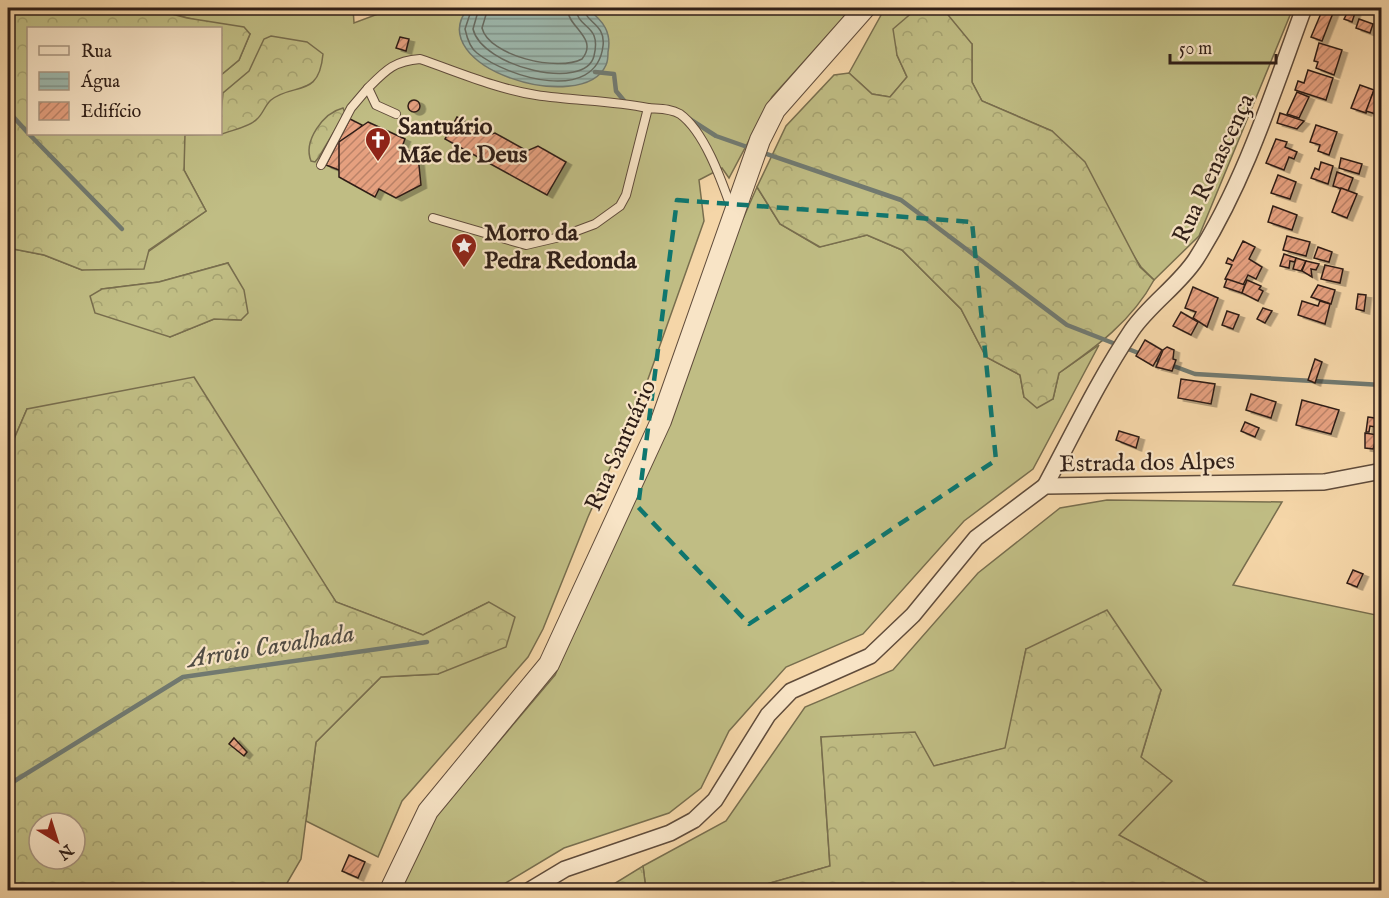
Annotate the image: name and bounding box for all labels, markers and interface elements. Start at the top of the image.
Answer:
legend [27,27,222,135]
scale bar [1170,27,1276,65]
text: 50 m [1179,38,1212,61]
text: Rua [81,41,112,64]
text: Água [80,69,120,94]
street label: Rua Renascença [1166,88,1263,248]
text: Edifício [81,101,142,124]
place label: Santuário Mãe de Deus [398,112,528,171]
church icon: Santuário Mãe de Deus [363,125,393,163]
place label: Morro da Pedra Redonda [484,218,637,277]
place icon: Morro da Pedra Redonda [449,231,479,269]
street label: Rua Santuário [579,375,664,516]
street label: Estrada dos Alpes [1059,446,1235,481]
water label: Arroio Cavalhada [183,617,357,676]
north arrow [27,811,87,871]
text: N [53,838,77,863]

